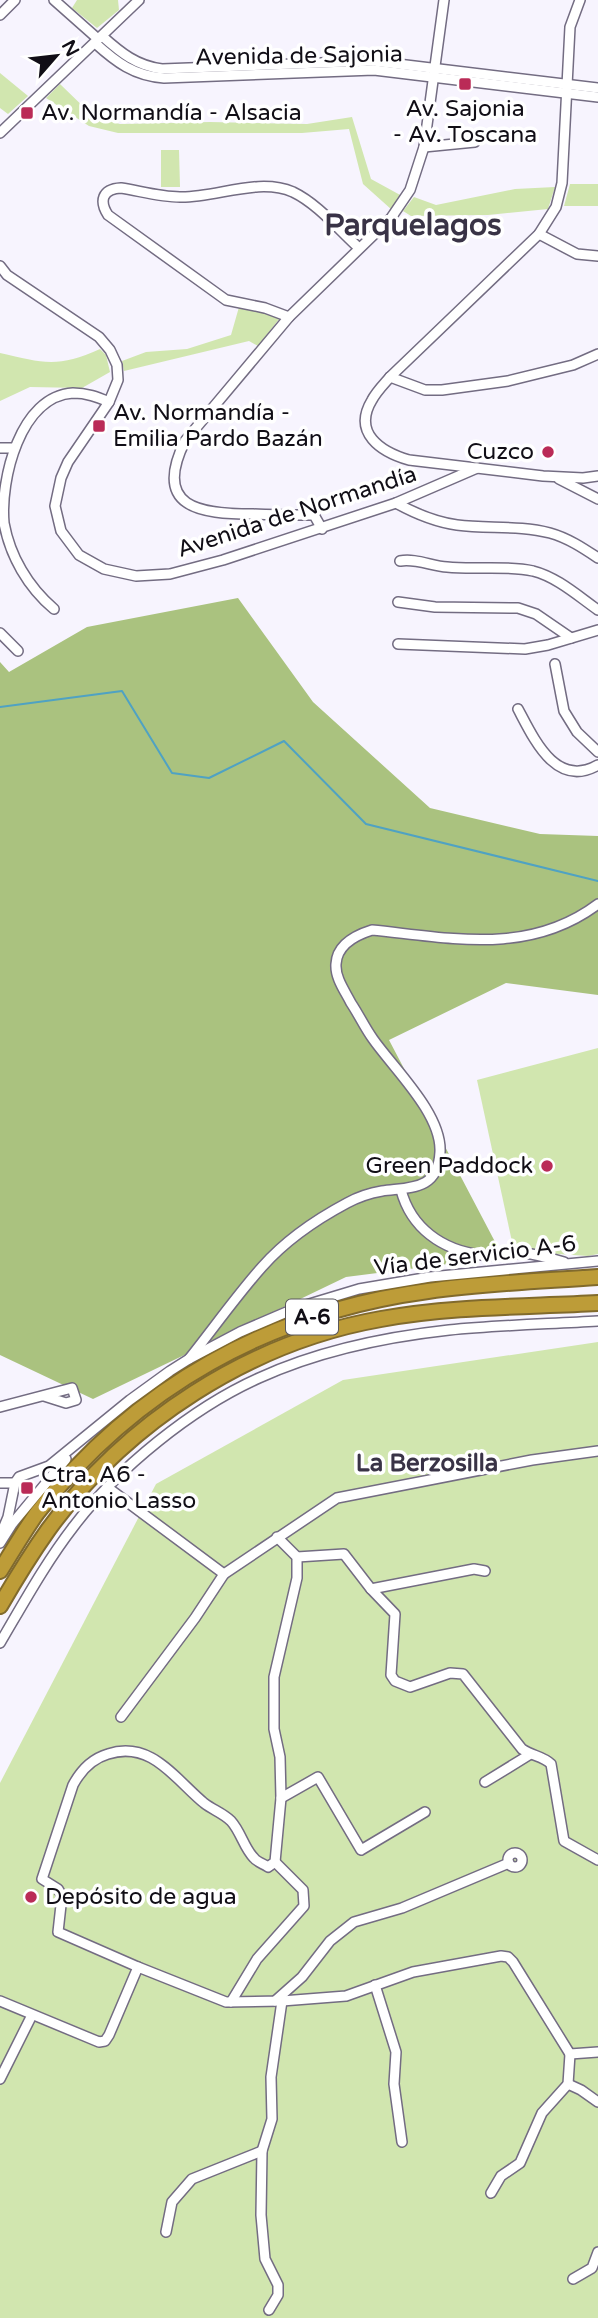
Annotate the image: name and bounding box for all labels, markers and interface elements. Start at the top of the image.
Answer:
north arrow [21,21,91,91]
text: N [57,37,83,60]
street label: Avenida de Sajonia [195,40,403,72]
marker: Av. Sajonia - Av. Toscana [457,76,473,92]
place label: Av. Sajonia - Av. Toscana [393,95,537,149]
place label: Av. Normandía - Alsacia [41,99,302,127]
marker: Av. Normandía - Alsacia [19,105,35,121]
district label: Parquelagos [324,207,502,244]
place label: Av. Normandía - Emilia Pardo Bazán [113,399,323,453]
marker: Av. Normandía - Emilia Pardo Bazán [91,418,107,434]
place label: Cuzco [467,438,534,466]
marker: Cuzco [540,444,556,460]
street label: Avenida de Normandía [174,460,420,564]
place label: Green Paddock [366,1152,533,1180]
marker: Green Paddock [539,1158,555,1174]
street label: Vía de servicio A-6 [372,1230,578,1282]
road number: A-6 [286,1300,338,1334]
district label: La Berzosilla [356,1449,498,1478]
place label: Ctra. A6 - Antonio Lasso [41,1461,196,1515]
marker: Ctra. A6 - Antonio Lasso [19,1480,35,1496]
place label: Depósito de agua [45,1883,237,1911]
marker: Depósito de agua [23,1889,39,1905]

